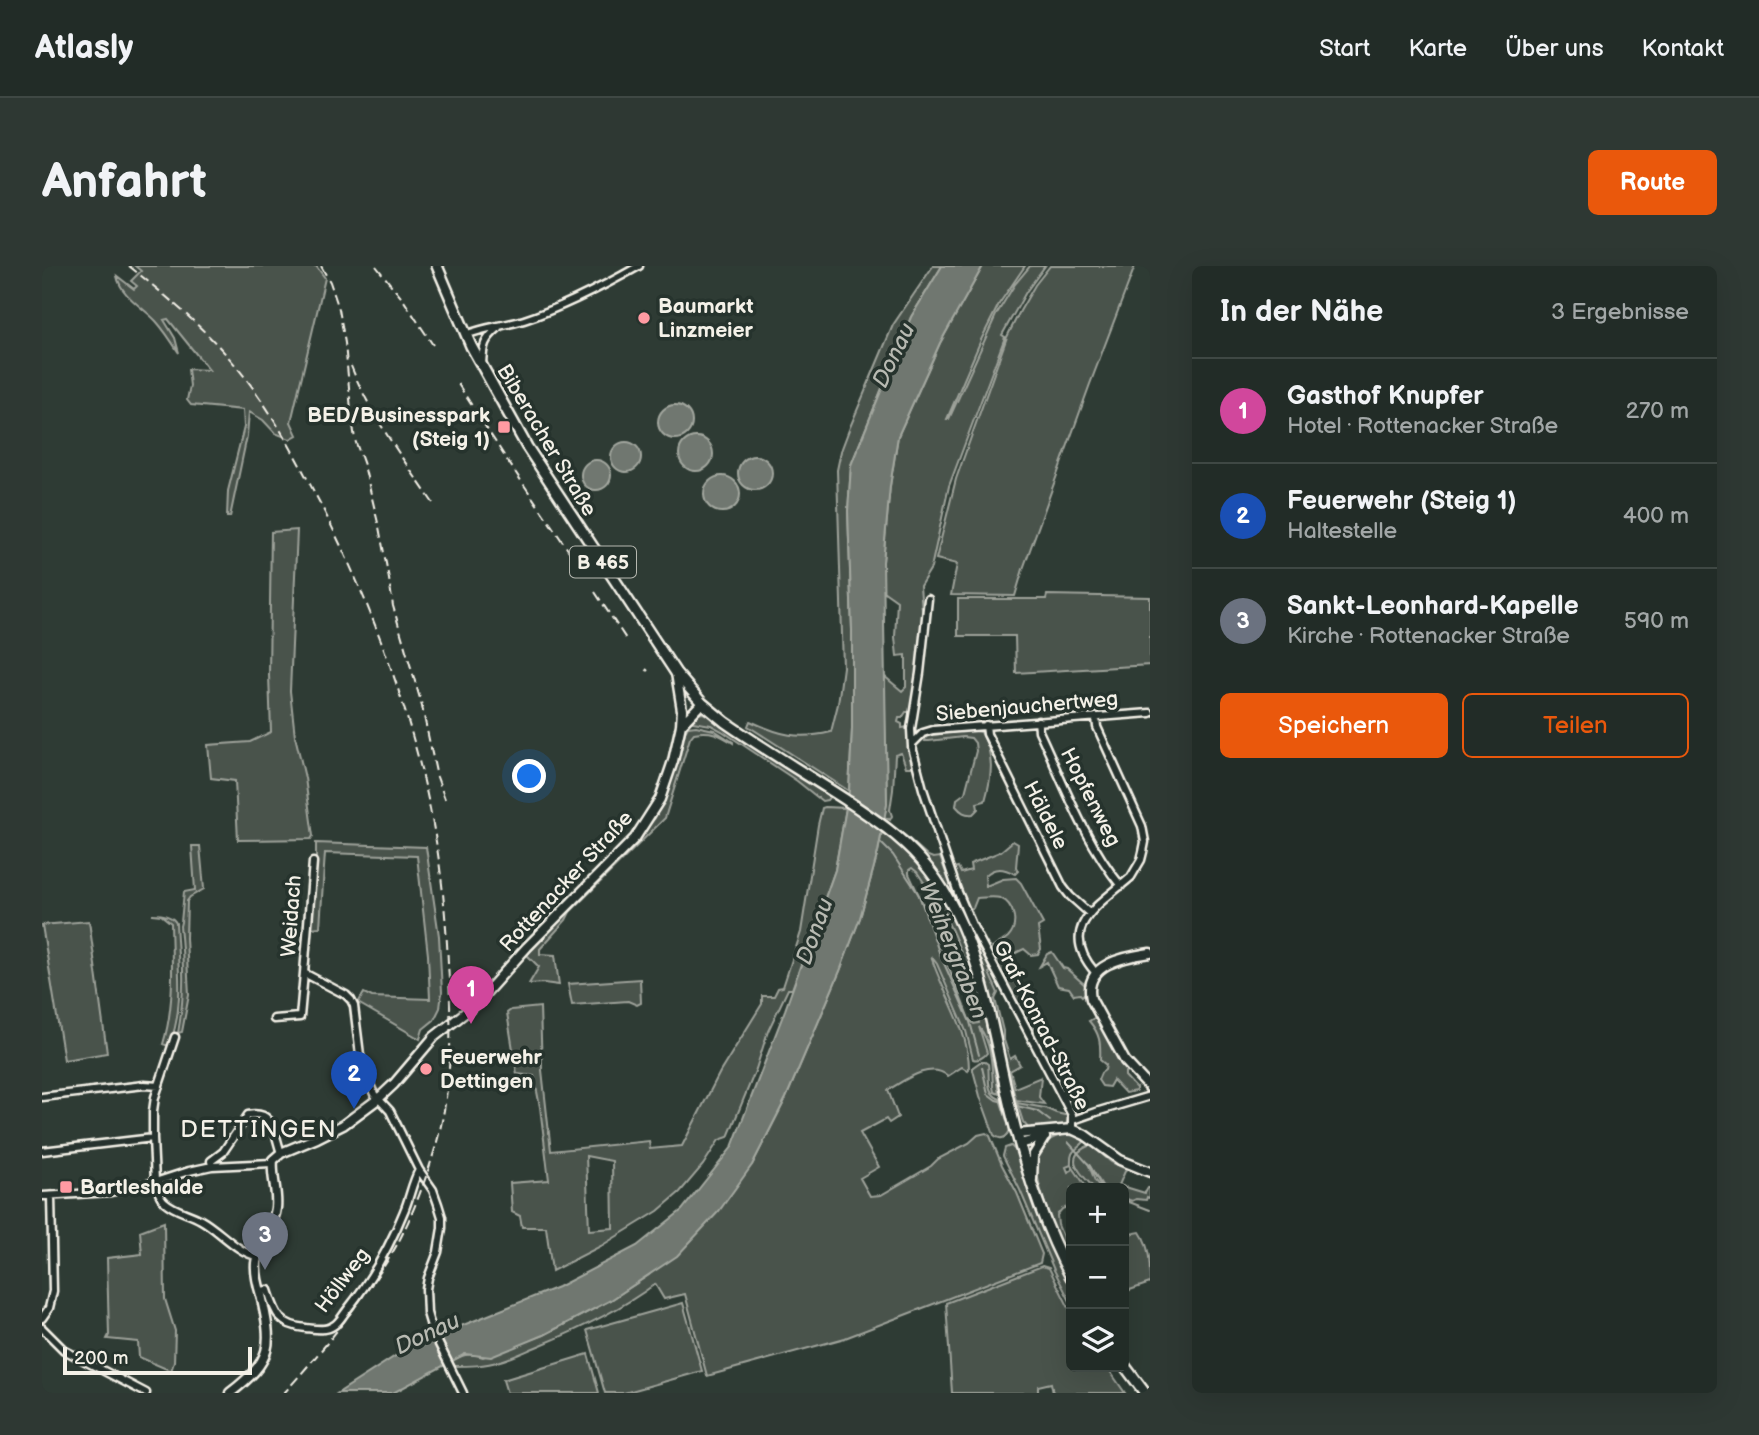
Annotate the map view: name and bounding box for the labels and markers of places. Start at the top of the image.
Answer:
place label: Baumarkt Linzmeier [658,294,753,343]
marker: Baumarkt Linzmeier [636,310,652,326]
place label: BED/Businesspark (Steig 1) [307,403,490,452]
marker: BED/Businesspark (Steig 1) [496,419,512,435]
pin: 1 [448,966,494,1024]
place label: Feuerwehr Dettingen [440,1045,542,1094]
pin: 2 [331,1051,377,1109]
marker: Feuerwehr Dettingen [418,1061,434,1077]
place label: Bartleshalde [80,1175,203,1200]
marker: Bartleshalde [58,1179,74,1195]
pin: 3 [242,1212,288,1270]

